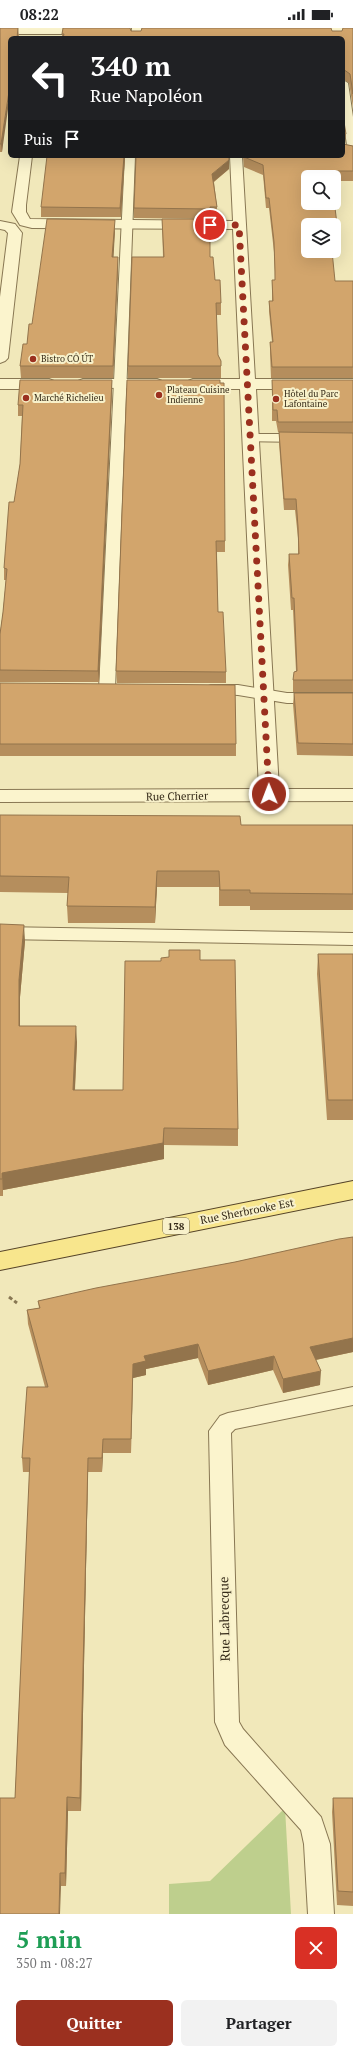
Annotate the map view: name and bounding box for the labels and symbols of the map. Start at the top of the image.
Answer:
pin [193,208,227,242]
place label: Bistro CÔ ÚT [41,353,94,365]
marker: Bistro CÔ ÚT [28,354,38,364]
place label: Plateau Cuisine Indienne [167,384,230,406]
place label: Hôtel du Parc Lafontaine [284,388,338,410]
marker: Plateau Cuisine Indienne [154,390,164,400]
place label: Marché Richelieu [34,392,104,404]
marker: Marché Richelieu [21,393,31,403]
marker: Hôtel du Parc Lafontaine [271,394,281,404]
position arrow [248,773,290,815]
street label: Rue Cherrier [146,788,209,804]
street label: Rue Sherbrooke Est [199,1195,295,1227]
road number: 138 [163,1218,189,1234]
street label: Rue Labrecque [214,1576,234,1662]

